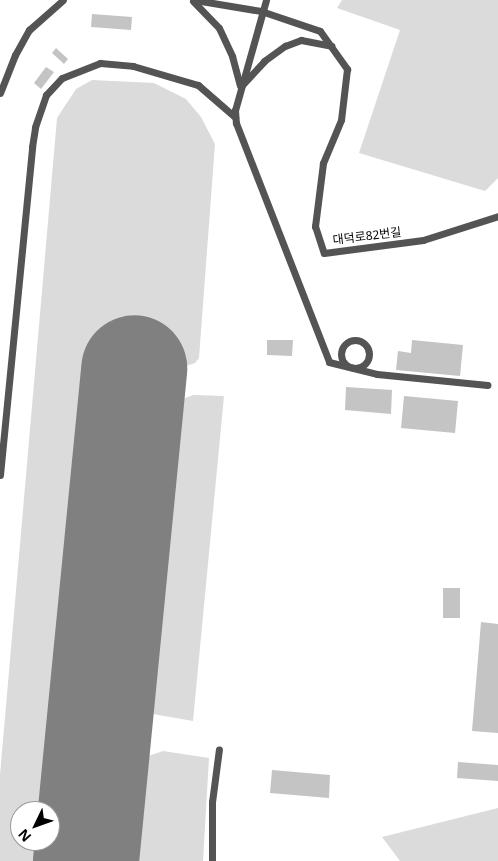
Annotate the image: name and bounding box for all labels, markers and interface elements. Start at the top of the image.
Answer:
street label: 대덕로82번길 [332,225,402,247]
north arrow [10,801,60,851]
text: N [13,825,35,846]

